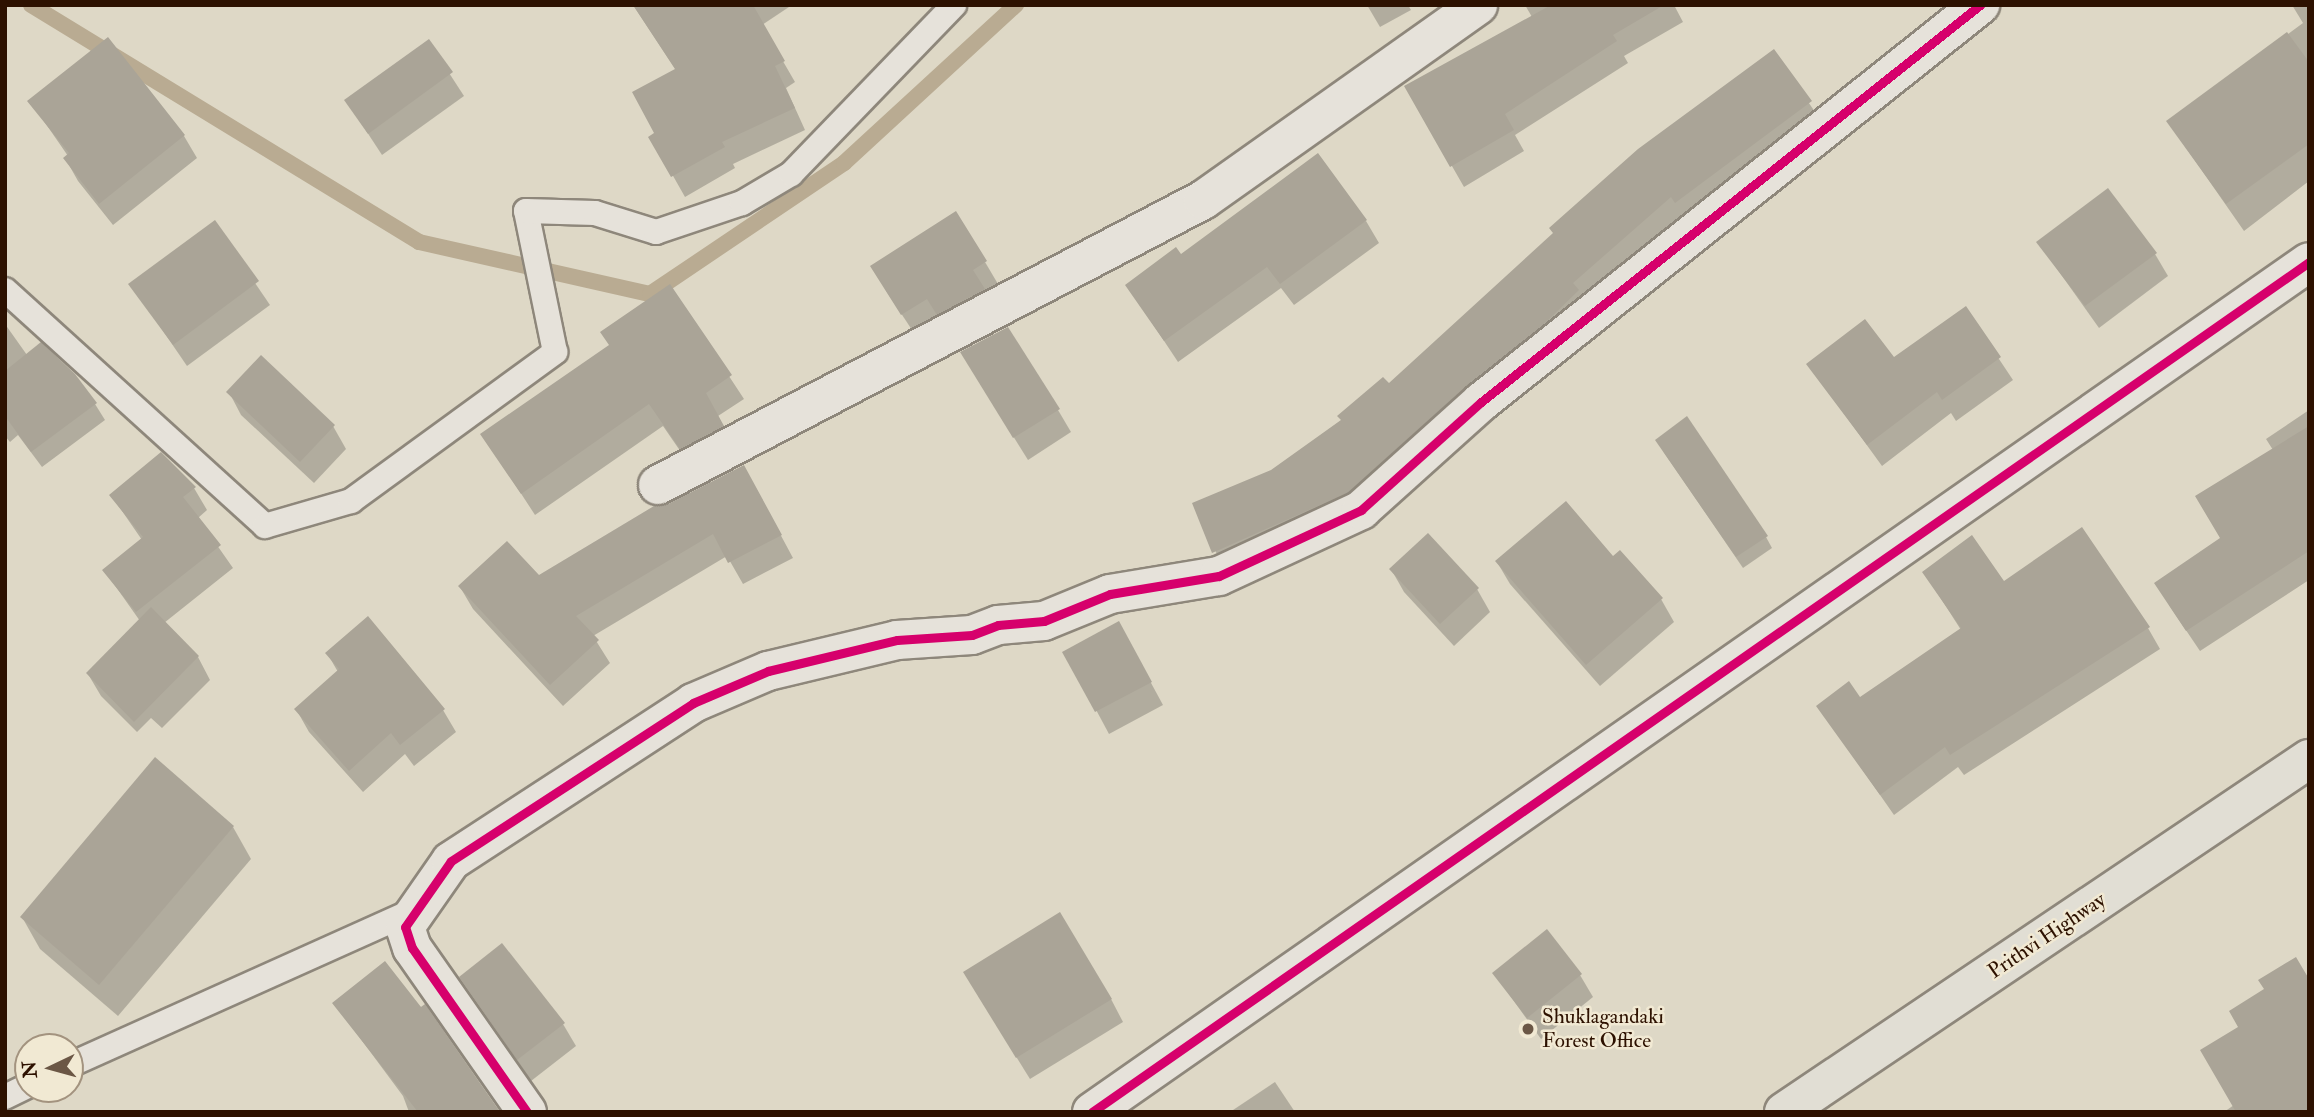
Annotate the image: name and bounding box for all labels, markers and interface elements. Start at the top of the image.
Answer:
street label: Prithvi Highway [1983,887,2111,985]
place label: Shuklagandaki Forest Office [1542,1004,1664,1054]
marker: Shuklagandaki Forest Office [1520,1021,1536,1037]
north arrow [14,1033,84,1103]
text: N [17,1060,43,1079]

